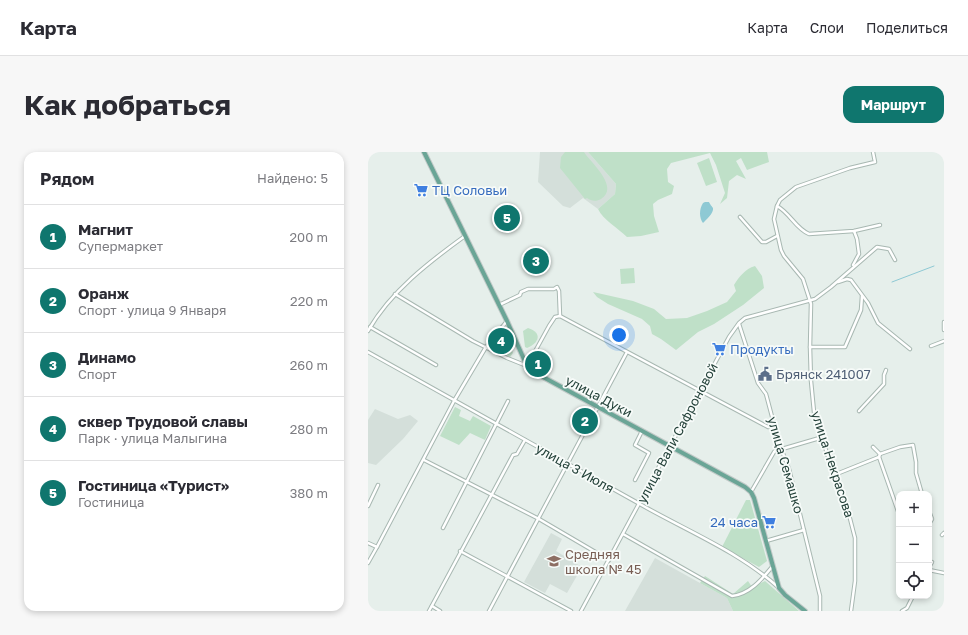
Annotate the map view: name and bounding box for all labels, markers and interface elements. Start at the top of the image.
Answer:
text: Карта [20,16,77,39]
text: Карта [747,19,788,36]
text: Слои [810,19,844,36]
text: Поделиться [866,19,948,36]
button: Маршрут [843,86,944,123]
text: Как добраться [24,88,231,121]
text: Рядом [40,168,94,189]
text: Найдено: 5 [257,170,328,186]
supermarket icon: ТЦ Соловьи [413,182,429,198]
place label: ТЦ Соловьи [432,182,507,198]
pin: 5 [494,203,520,233]
text: Магнит [78,220,133,238]
text: 1 [50,229,56,245]
text: 200 m [290,229,328,245]
text: Супермаркет [78,238,163,254]
pin: 3 [523,246,549,276]
text: Оранж [78,284,129,302]
text: 2 [49,293,57,309]
text: 220 m [290,293,328,309]
text: Спорт · улица 9 Января [78,302,226,318]
your location [609,325,629,345]
pin: 4 [488,326,514,356]
supermarket icon: Продукты [711,341,727,357]
place label: Продукты [730,341,794,357]
text: Динамо [78,348,136,366]
pin: 1 [525,349,551,379]
text: 3 [49,357,57,373]
text: 260 m [290,357,328,373]
street label: улица Вали Сафроновой [633,360,721,506]
text: Спорт [78,366,117,382]
public building icon: Брянск 241007 [757,366,773,382]
place label: Брянск 241007 [776,366,871,382]
street label: улица Дуки [563,372,635,420]
pin: 2 [572,406,598,436]
street label: улица Некрасова [808,409,858,519]
text: сквер Трудовой славы [78,412,248,430]
street label: улица Семашко [765,415,808,515]
text: 4 [49,421,57,437]
text: 280 m [290,421,328,437]
text: Парк · улица Малыгина [78,430,227,446]
street label: улица 3 Июля [533,440,617,496]
text: Гостиница «Турист» [78,476,229,494]
text: 5 [49,485,57,501]
text: 380 m [290,485,328,501]
map controls [896,491,932,599]
button: + [896,491,932,527]
text: Гостиница [78,494,144,510]
place label: 24 часа [710,514,758,530]
supermarket icon: 24 часа [761,514,777,530]
button: − [896,527,932,563]
place label: Средняя школа № 45 [565,546,642,577]
school or university icon: Средняя школа № 45 [546,553,562,569]
button: locate [896,563,932,599]

